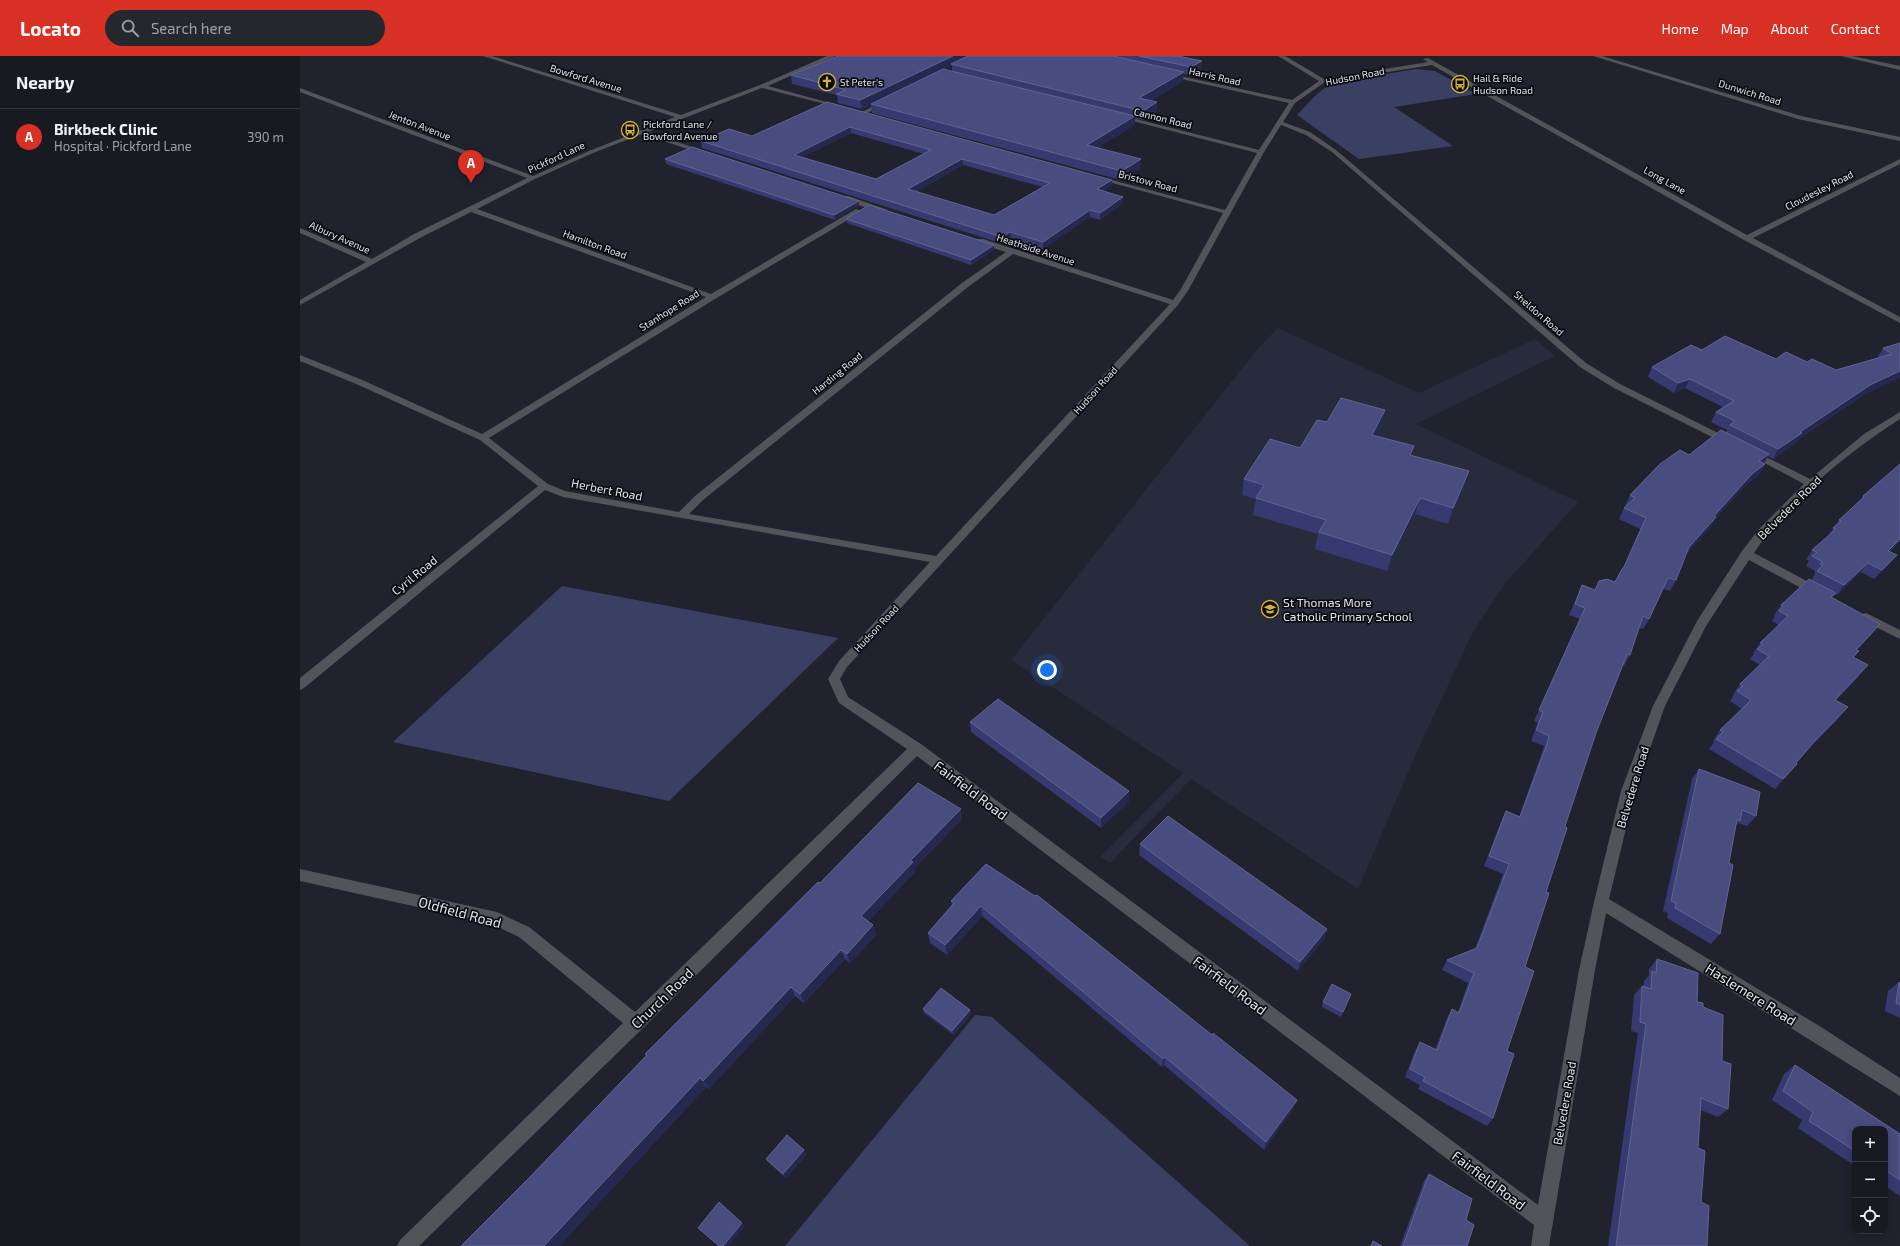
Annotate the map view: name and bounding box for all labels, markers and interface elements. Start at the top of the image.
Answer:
search box [105,10,385,46]
text: Locato [20,17,81,40]
icon: search [119,17,141,39]
text: Search here [151,19,231,37]
text: Home [1662,20,1699,37]
text: Map [1721,20,1749,37]
text: About [1771,20,1809,37]
text: Contact [1831,20,1880,37]
street label: Bowford Avenue [549,61,623,95]
street label: Harris Road [1188,64,1242,88]
street label: Hudson Road [1324,64,1386,88]
text: Nearby [16,72,74,92]
church icon: St Peter's [817,72,837,92]
place label: Hail & Ride Hudson Road [1473,72,1533,96]
bus stop icon: Hail & Ride Hudson Road [1450,74,1470,94]
place label: St Peter's [840,76,883,88]
street label: Dunwich Road [1717,77,1783,107]
street label: Cannon Road [1133,105,1193,131]
street label: Jenton Avenue [387,108,453,142]
place label: Pickford Lane / Bowford Avenue [643,118,718,142]
text: Birkbeck Clinic [54,120,158,138]
bus stop icon: Pickford Lane / Bowford Avenue [620,120,640,140]
text: A [25,129,33,145]
text: 390 m [247,129,284,145]
text: Hospital · Pickford Lane [54,138,192,154]
street label: Pickford Lane [526,139,586,175]
pin: A [458,150,484,183]
street label: Long Lane [1642,164,1688,196]
street label: Bristow Road [1117,167,1179,195]
street label: Cloudesley Road [1783,168,1855,212]
street label: Albury Avenue [308,218,372,256]
street label: Hamilton Road [562,227,628,261]
street label: Heathside Avenue [995,231,1077,267]
street label: Stanhope Road [637,287,701,333]
street label: Sheldon Road [1512,288,1566,338]
street label: Harding Road [810,349,864,397]
street label: Hudson Road [1070,364,1120,416]
street label: Belvedere Road [1754,472,1824,542]
street label: Herbert Road [570,475,644,503]
street label: Cyril Road [388,552,440,598]
place label: St Thomas More Catholic Primary School [1283,595,1413,623]
school or university icon: St Thomas More Catholic Primary School [1260,599,1280,619]
street label: Hudson Road [851,602,901,654]
your location [1037,660,1057,680]
street label: Belvedere Road [1613,744,1651,830]
street label: Fairfield Road [931,757,1011,823]
street label: Oldfield Road [417,893,503,931]
street label: Fairfield Road [1190,952,1270,1018]
street label: Haslemere Road [1702,959,1800,1029]
street label: Church Road [627,964,697,1032]
street label: Belvedere Road [1550,1060,1578,1146]
map controls [1852,1126,1888,1234]
button: + [1852,1126,1888,1162]
street label: Fairfield Road [1449,1147,1529,1213]
button: − [1852,1162,1888,1198]
button: locate [1852,1198,1888,1234]

